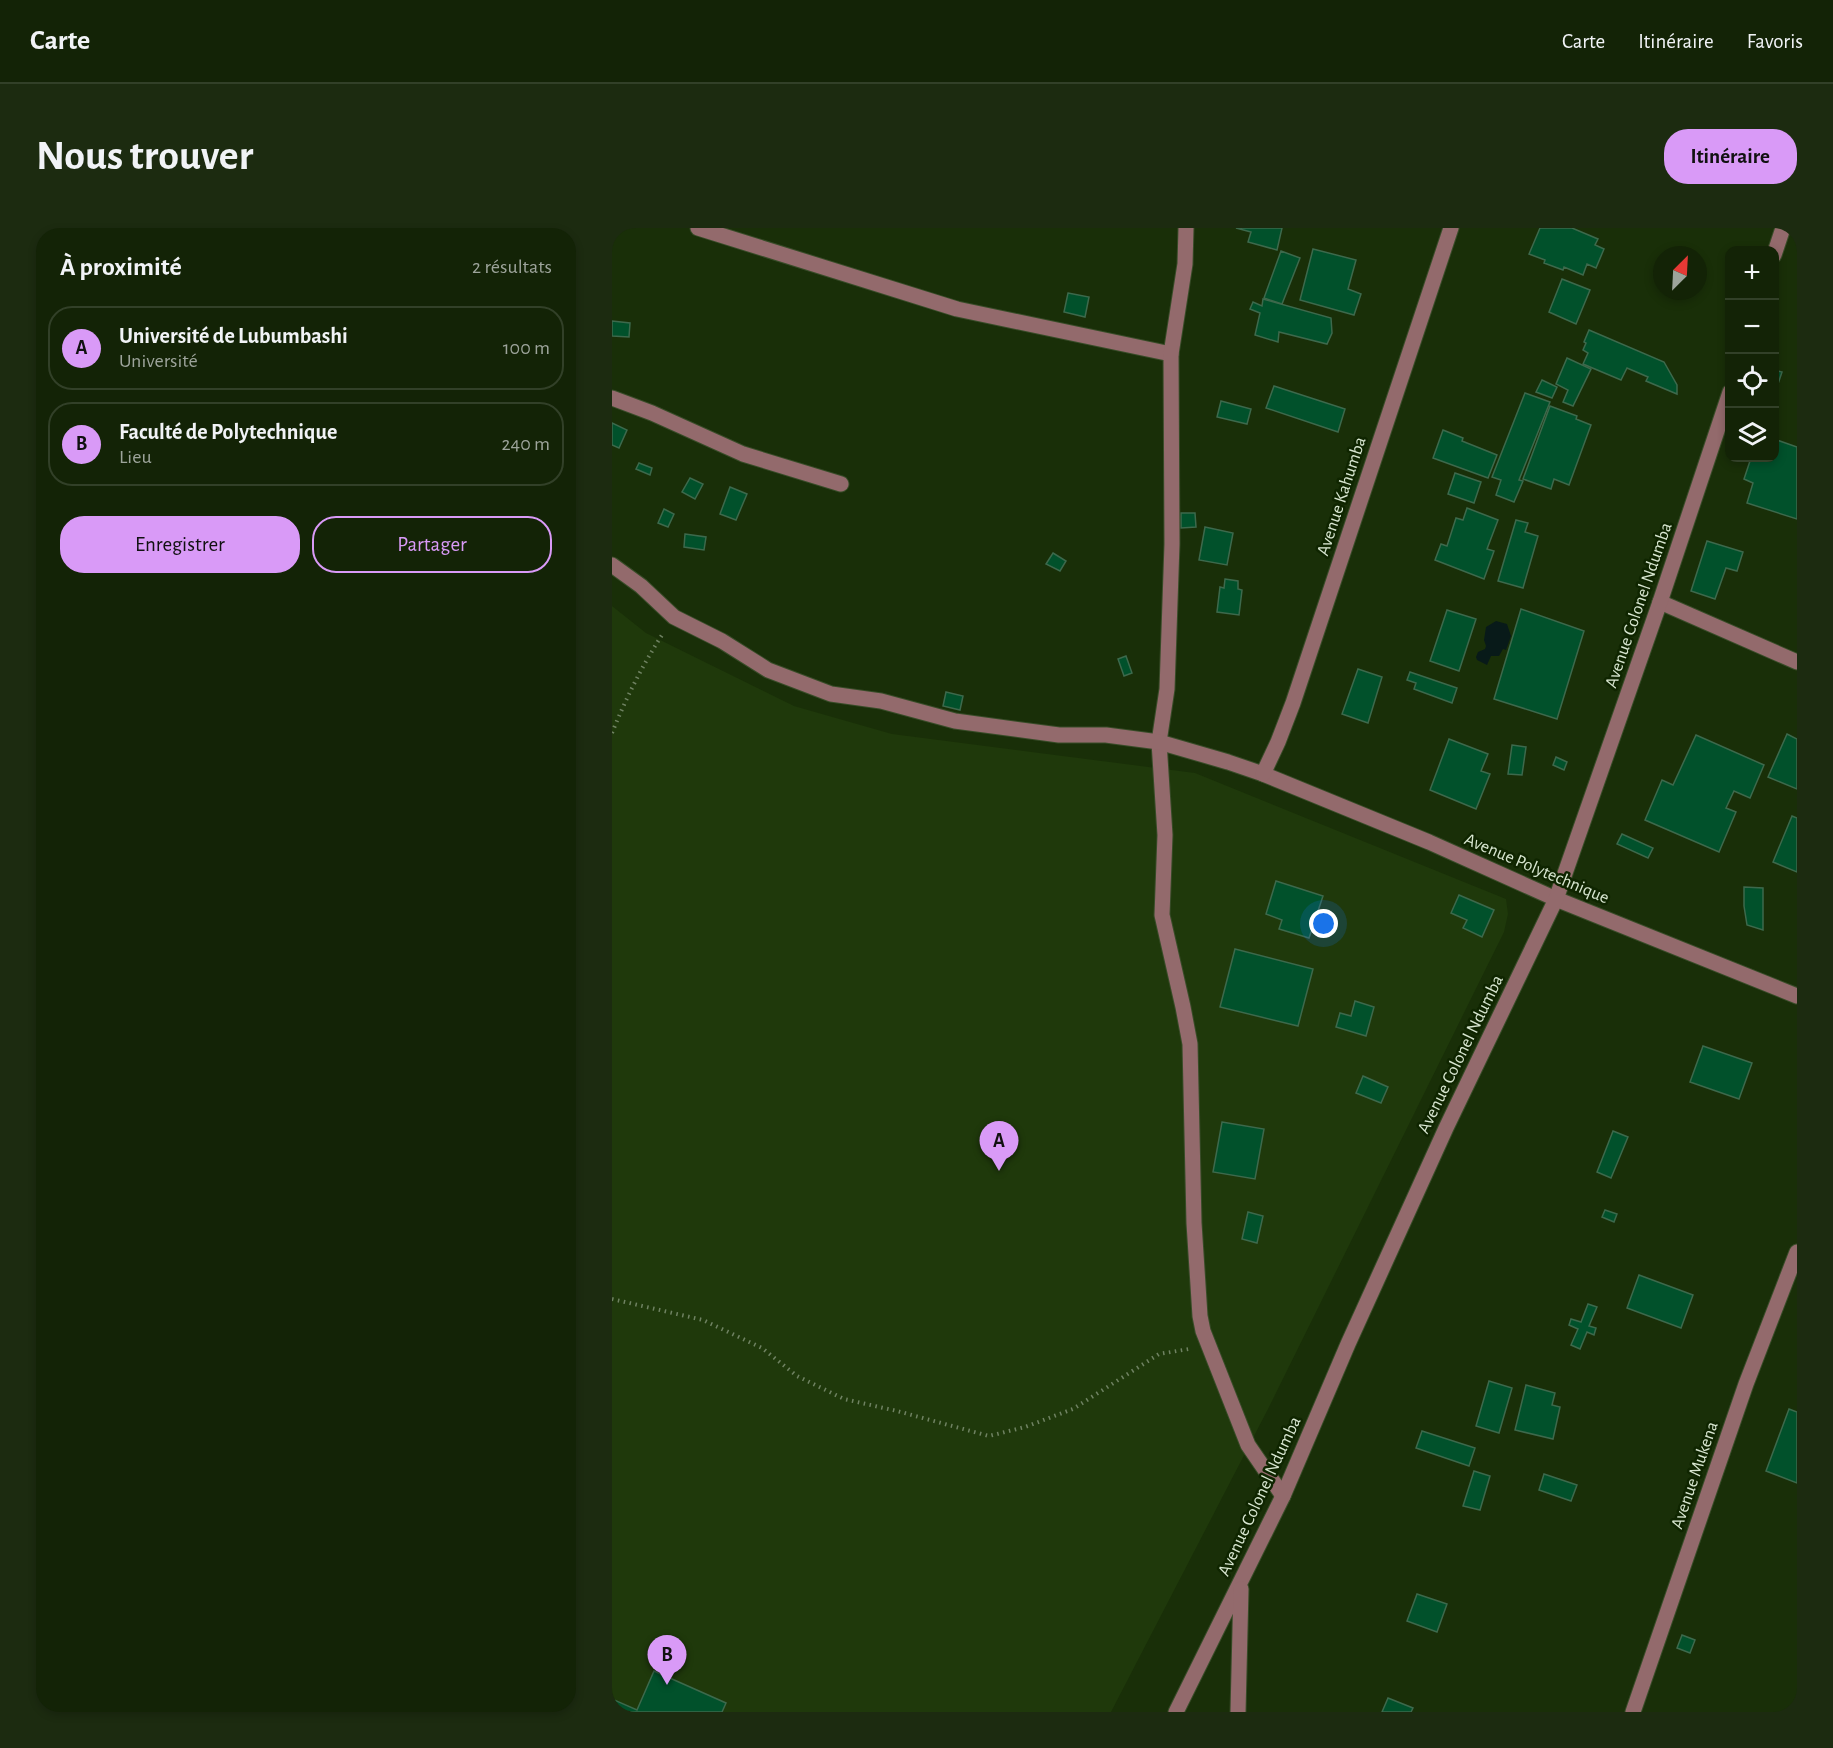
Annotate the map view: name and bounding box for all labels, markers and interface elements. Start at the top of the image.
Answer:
text: Carte [30,27,90,55]
text: Carte [1562,31,1605,52]
text: Itinéraire [1638,31,1714,52]
text: Favoris [1747,31,1803,52]
button: Itinéraire [1664,129,1797,184]
text: Nous trouver [36,135,253,177]
north arrow [1653,246,1707,300]
map controls [1725,246,1779,462]
button: + [1725,246,1779,300]
text: À proximité [60,254,182,280]
text: 2 résultats [472,257,552,277]
button: − [1725,300,1779,354]
text: Université de Lubumbashi [119,325,348,347]
text: A [76,338,88,358]
text: 100 m [503,338,550,358]
text: Université [119,351,198,371]
button: locate [1725,354,1779,408]
button: layers [1725,408,1779,462]
text: Faculté de Polytechnique [119,421,337,443]
text: B [76,434,87,454]
text: 240 m [501,434,550,454]
street label: Avenue Kahumba [1314,435,1370,558]
text: Lieu [119,447,152,467]
button: Enregistrer [60,516,300,573]
button: Partager [312,516,552,573]
street label: Avenue Colonel Ndumba [1602,520,1676,690]
street label: Avenue Polytechnique [1462,830,1612,908]
your location [1309,909,1338,938]
street label: Avenue Colonel Ndumba [1415,972,1507,1136]
pin: A [980,1122,1018,1171]
street label: Avenue Colonel Ndumba [1215,1414,1305,1579]
street label: Avenue Mukena [1668,1419,1722,1531]
pin: B [648,1636,686,1685]

